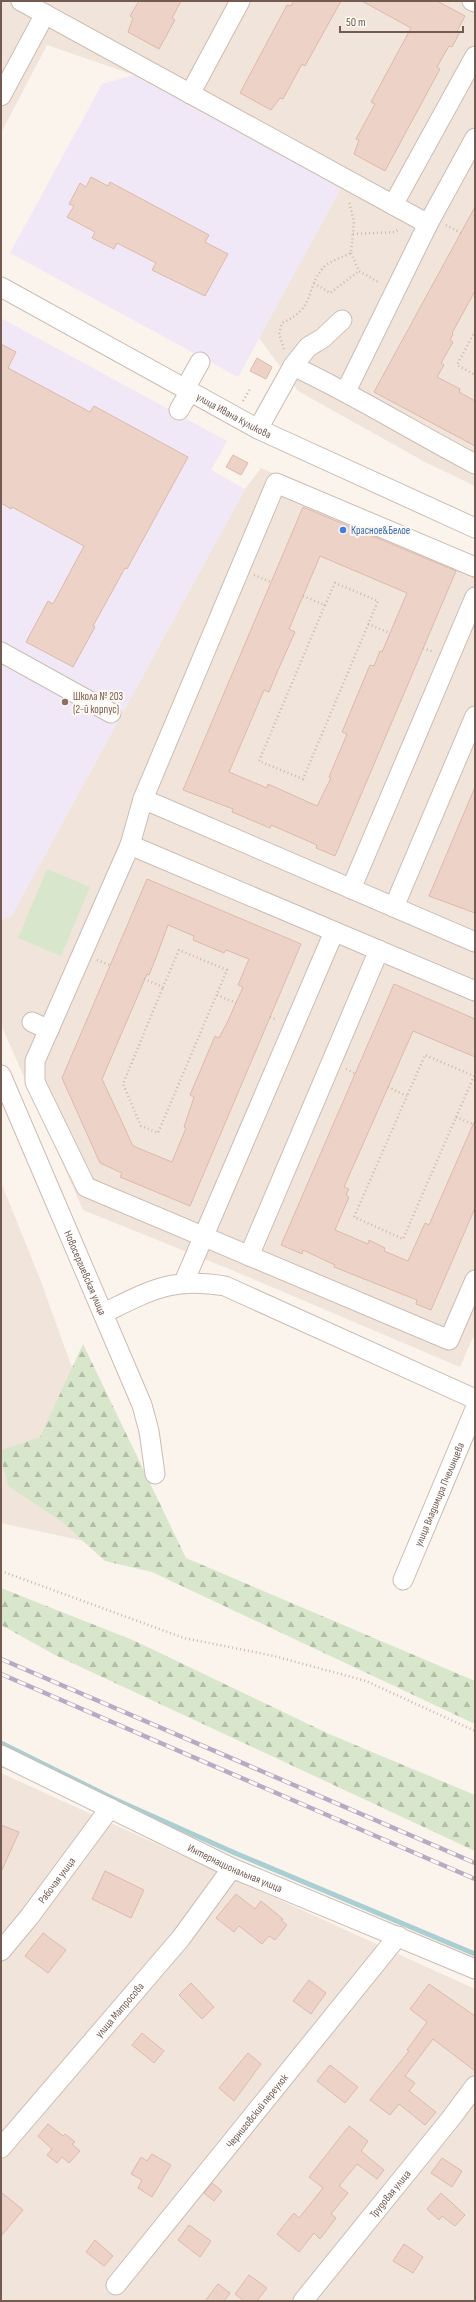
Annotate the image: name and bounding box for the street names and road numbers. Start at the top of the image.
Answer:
street label: улица Ивана Куликова [194,390,273,441]
street label: Новосергиевская улица [62,1228,109,1317]
street label: улица Владимира Пчелинцева [411,1440,467,1548]
street label: Интернациональная улица [186,1841,284,1895]
street label: Рабочая улица [35,1855,78,1906]
street label: улица Матросова [92,1980,147,2040]
street label: Черниговский переулок [223,2071,291,2150]
street label: Трудовая улица [367,2167,413,2220]

